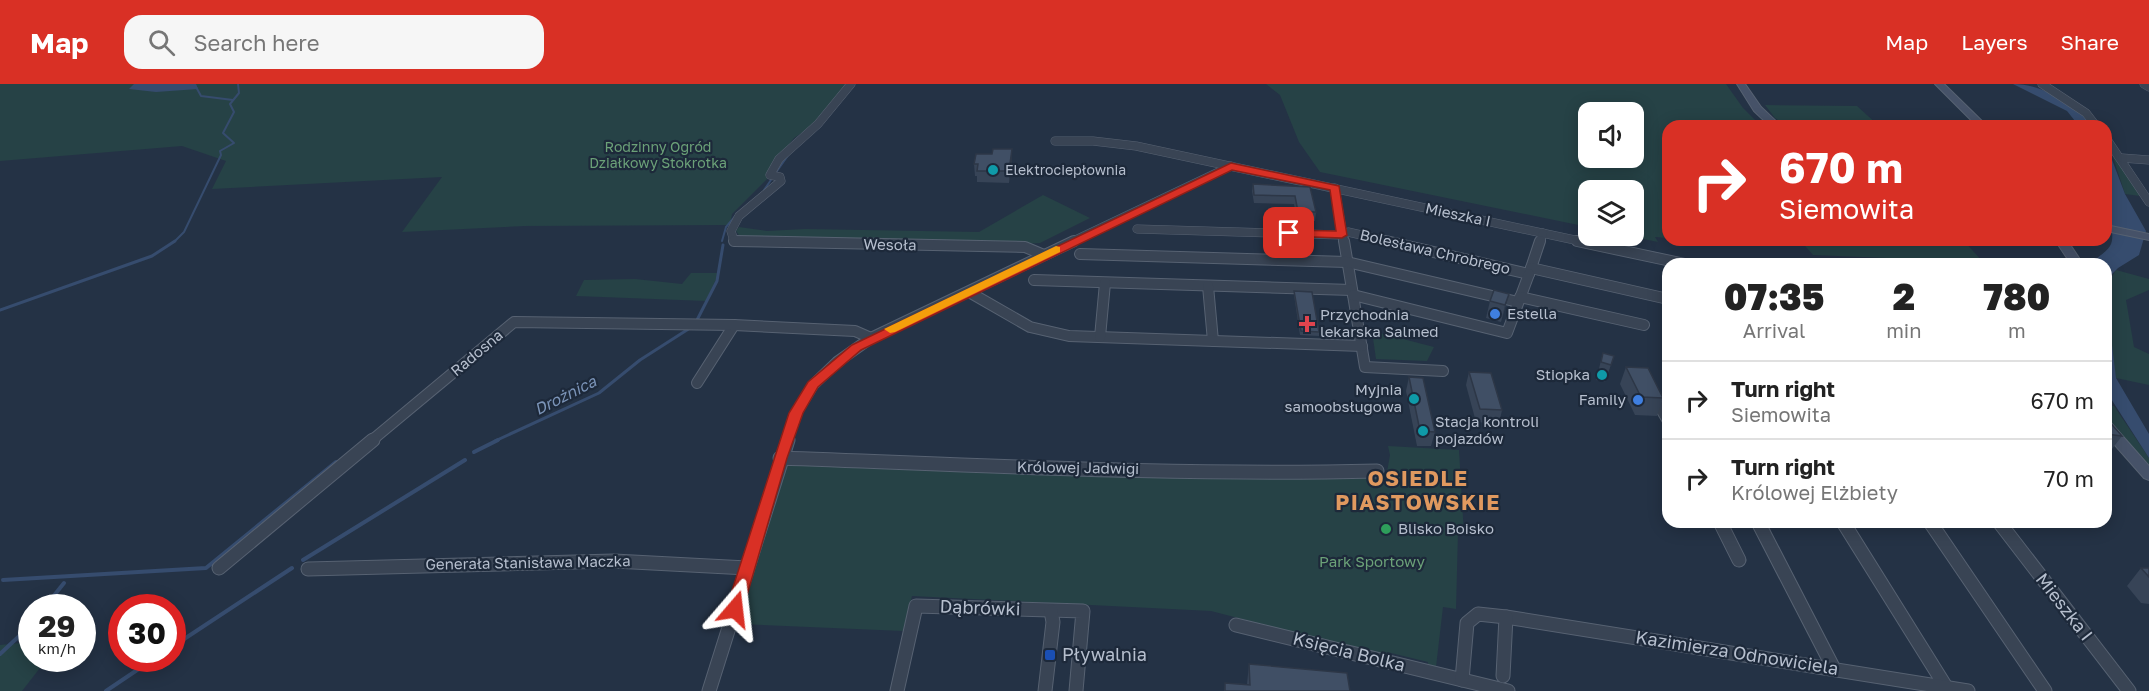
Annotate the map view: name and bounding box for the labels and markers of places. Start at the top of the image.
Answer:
place label: Elektrociepłownia [1005,161,1126,178]
marker: Elektrociepłownia [986,163,1000,177]
pin [1263,207,1314,258]
place label: Estella [1507,304,1557,322]
place label: Przychodnia lekarska Salmed [1320,305,1439,340]
marker: Estella [1488,307,1502,321]
marker: Przychodnia lekarska Salmed [1298,315,1316,333]
place label: Stiopka [1536,365,1590,383]
marker: Stiopka [1595,368,1609,382]
place label: Myjnia samoobsługowa [1285,380,1402,415]
place label: Family [1579,390,1627,408]
marker: Myjnia samoobsługowa [1407,392,1421,406]
marker: Family [1631,393,1645,407]
place label: Stacja kontroli pojazdów [1435,412,1539,447]
marker: Stacja kontroli pojazdów [1416,424,1430,438]
place label: Blisko Boisko [1398,519,1494,537]
marker: Blisko Boisko [1379,522,1393,536]
place label: Pływalnia [1062,643,1147,665]
marker: Pływalnia [1043,648,1057,662]

